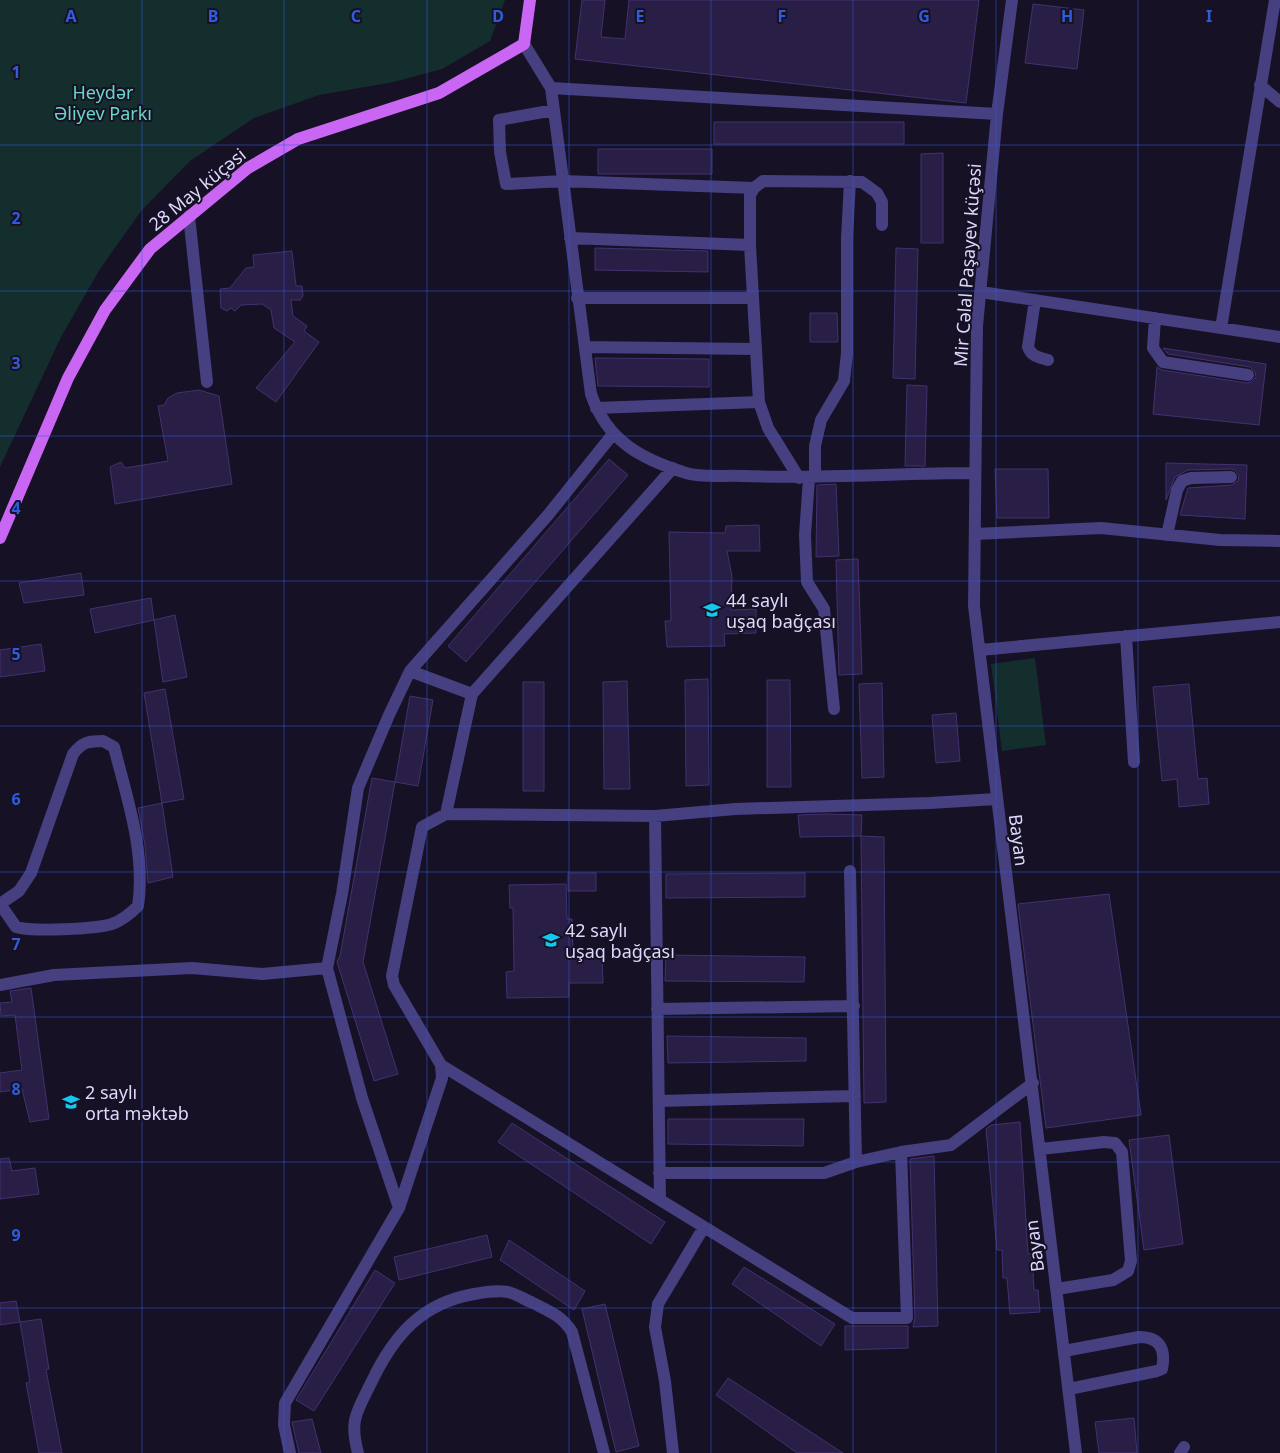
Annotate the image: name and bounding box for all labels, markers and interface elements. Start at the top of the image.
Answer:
text: A [65,5,77,27]
text: B [208,5,218,27]
text: C [351,5,361,27]
text: D [492,5,504,27]
text: E [636,5,645,27]
text: F [778,5,786,27]
text: G [918,5,930,27]
text: H [1061,5,1073,27]
text: I [1206,5,1212,27]
text: 1 [11,61,21,83]
park label: Heydər Əliyev Parkı [54,80,152,125]
street label: 28 May küçəsi [143,142,251,236]
street label: Mir Cəlal Paşayev küçəsi [948,162,986,368]
text: 2 [11,207,21,229]
text: 3 [11,352,21,374]
text: 4 [11,497,21,519]
place label: 44 saylı uşaq bağçası [726,588,836,633]
school or university icon: 44 saylı uşaq bağçası [702,600,722,620]
text: 5 [11,643,21,665]
text: 6 [11,788,21,810]
street label: Bayan [1004,813,1034,867]
place label: 42 saylı uşaq bağçası [565,918,675,963]
school or university icon: 42 saylı uşaq bağçası [541,930,561,950]
text: 7 [11,933,21,955]
text: 8 [11,1078,21,1100]
place label: 2 saylı orta məktəb [85,1080,189,1125]
school or university icon: 2 saylı orta məktəb [61,1092,81,1112]
street label: Bayan [1019,1219,1049,1273]
text: 9 [11,1224,21,1246]

